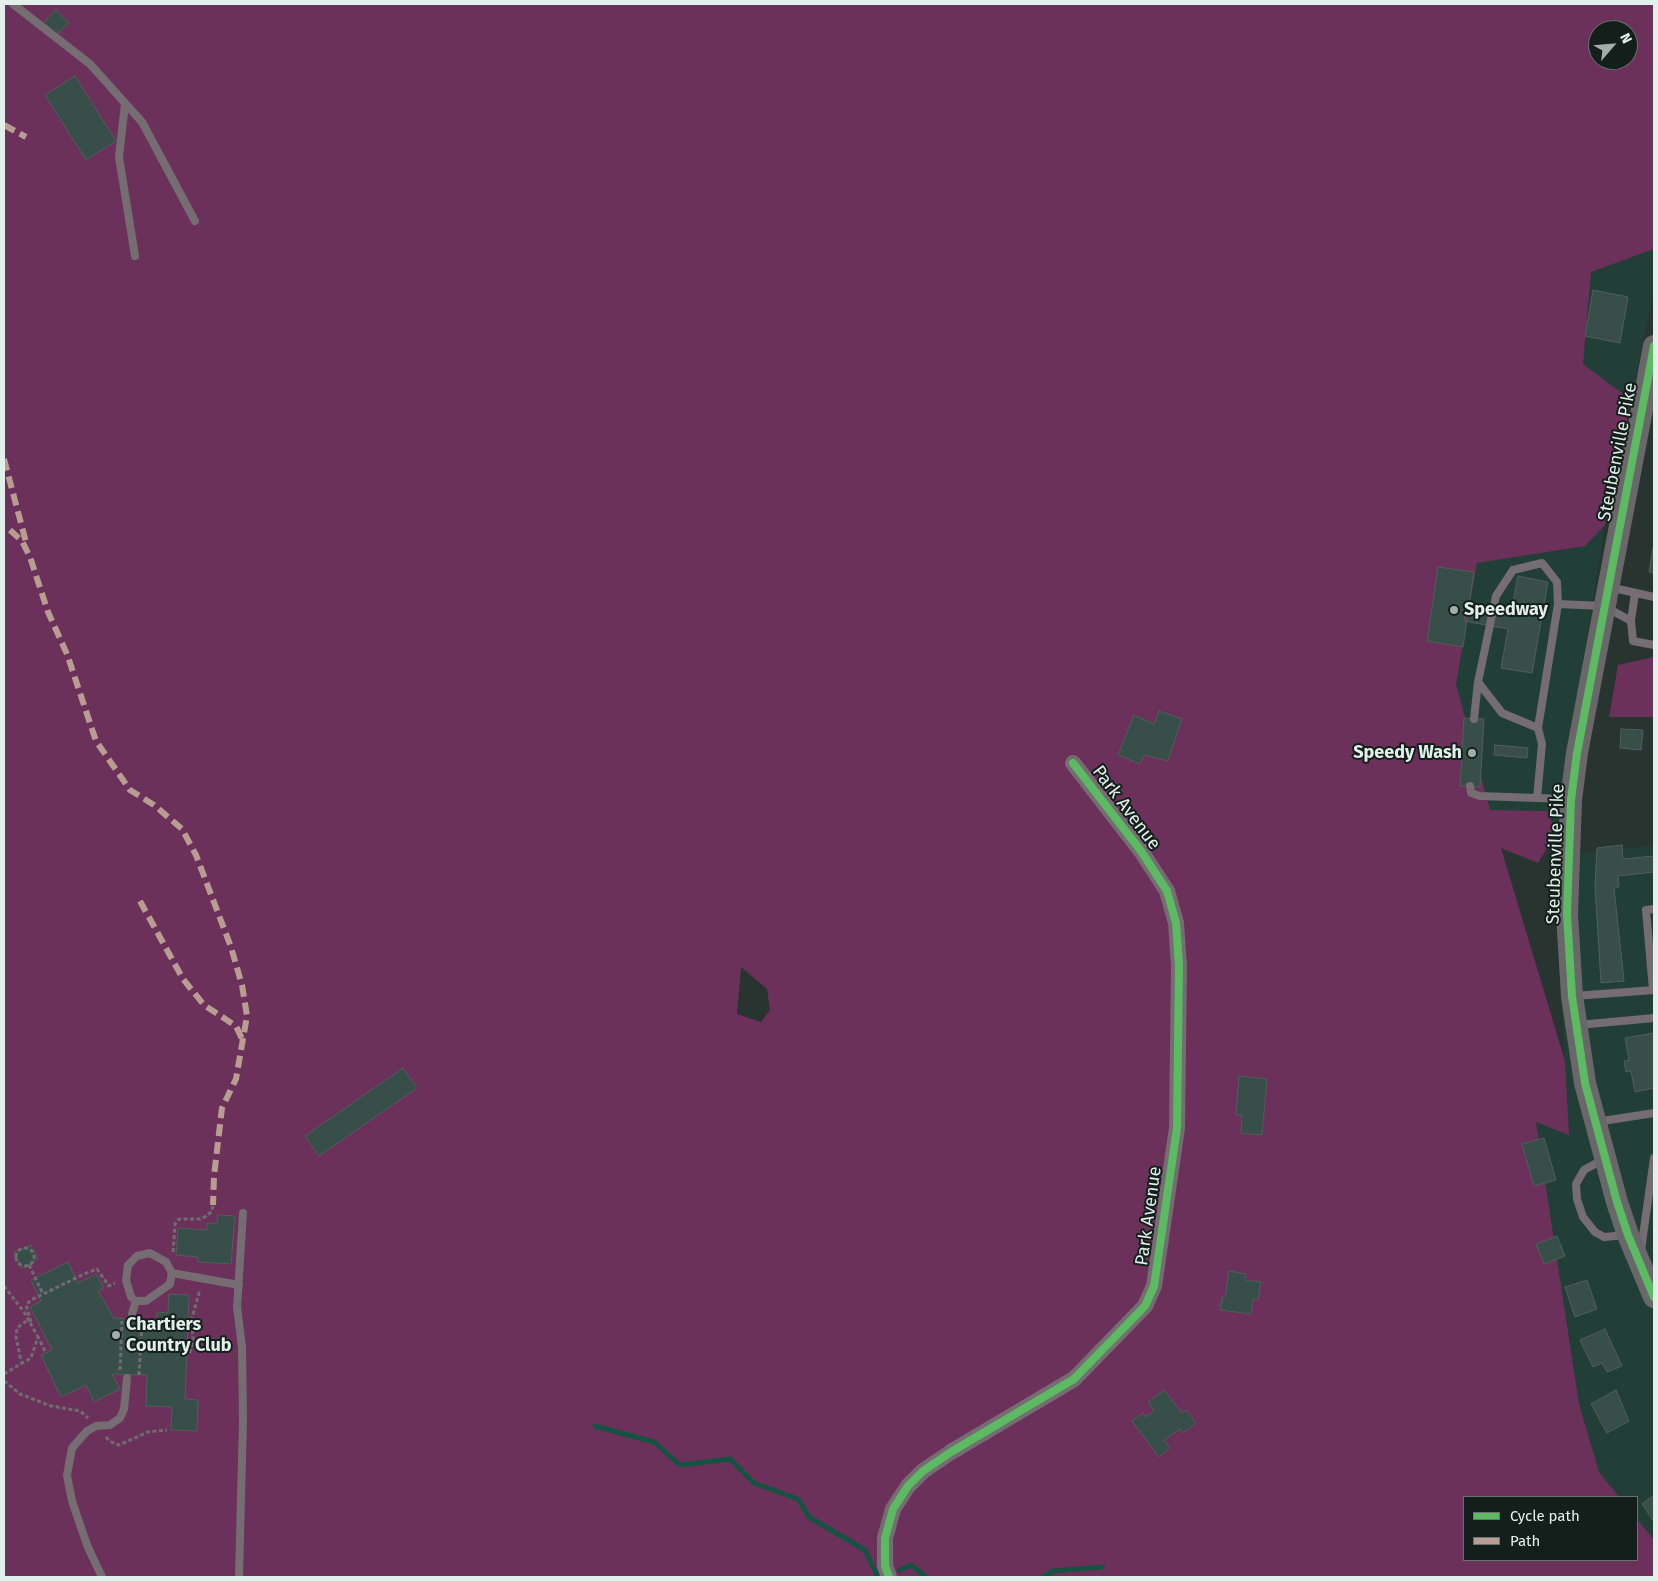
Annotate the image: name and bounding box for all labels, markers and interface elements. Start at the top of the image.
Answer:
north arrow [1588,20,1638,70]
text: N [1616,30,1636,46]
street label: Steubenville Pike [1594,381,1642,523]
place label: Speedway [1464,599,1548,621]
marker: Speedway [1448,604,1460,616]
place label: Speedy Wash [1353,742,1462,764]
marker: Speedy Wash [1466,747,1478,759]
street label: Park Avenue [1087,762,1165,854]
street label: Steubenville Pike [1543,783,1569,925]
street label: Park Avenue [1131,1165,1167,1267]
place label: Chartiers Country Club [126,1314,231,1356]
marker: Chartiers Country Club [110,1329,122,1341]
legend [1463,1496,1638,1561]
text: Cycle path [1510,1507,1580,1525]
text: Path [1510,1532,1540,1550]

